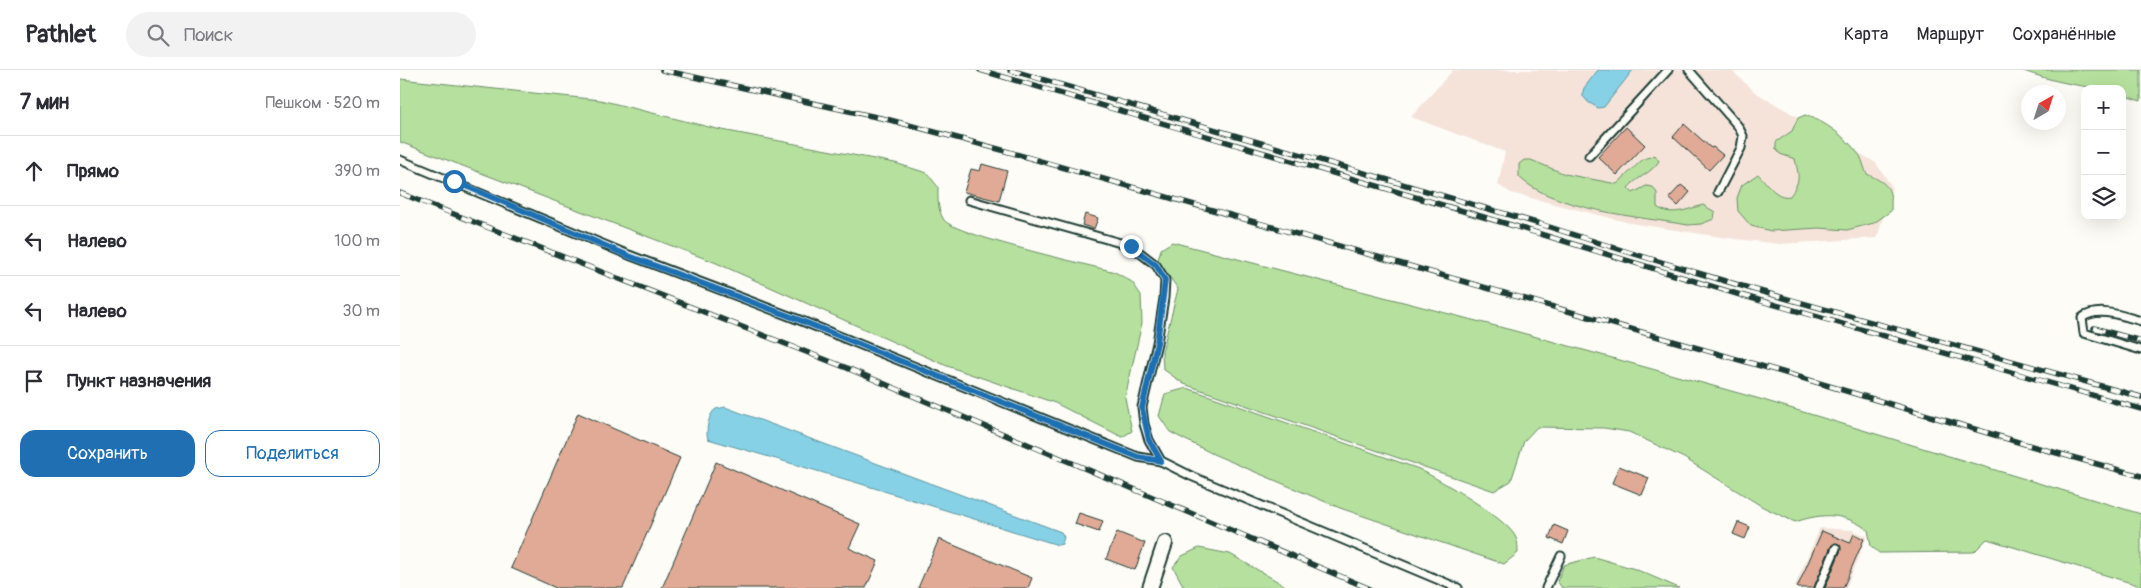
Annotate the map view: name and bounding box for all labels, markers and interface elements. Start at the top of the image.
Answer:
search box [126,12,476,57]
text: Pathlet [25,20,96,49]
icon: search [144,21,172,49]
text: Поиск [184,23,233,47]
text: Карта [1844,23,1888,46]
text: Маршрут [1916,23,1984,46]
text: Сохранённые [2012,23,2116,46]
north arrow [2021,85,2066,130]
map controls [2081,85,2126,220]
button: + [2081,85,2126,130]
text: 7 мин [20,89,69,116]
text: Пешком · 520 m [265,93,380,113]
button: − [2081,130,2126,175]
icon: ahead [20,157,48,185]
text: Прямо [67,159,119,183]
text: 390 m [334,161,380,181]
route start [443,170,466,193]
button: layers [2081,175,2126,220]
icon: left [20,227,48,255]
text: Налево [67,229,127,253]
text: 100 m [334,231,380,251]
route end [1120,235,1143,258]
icon: left [20,297,48,325]
text: Налево [67,299,127,323]
text: 30 m [342,301,380,321]
icon: arrive [20,367,48,395]
text: Пункт назначения [67,369,211,393]
button: Сохранить [20,430,195,477]
button: Поделиться [205,430,380,477]

